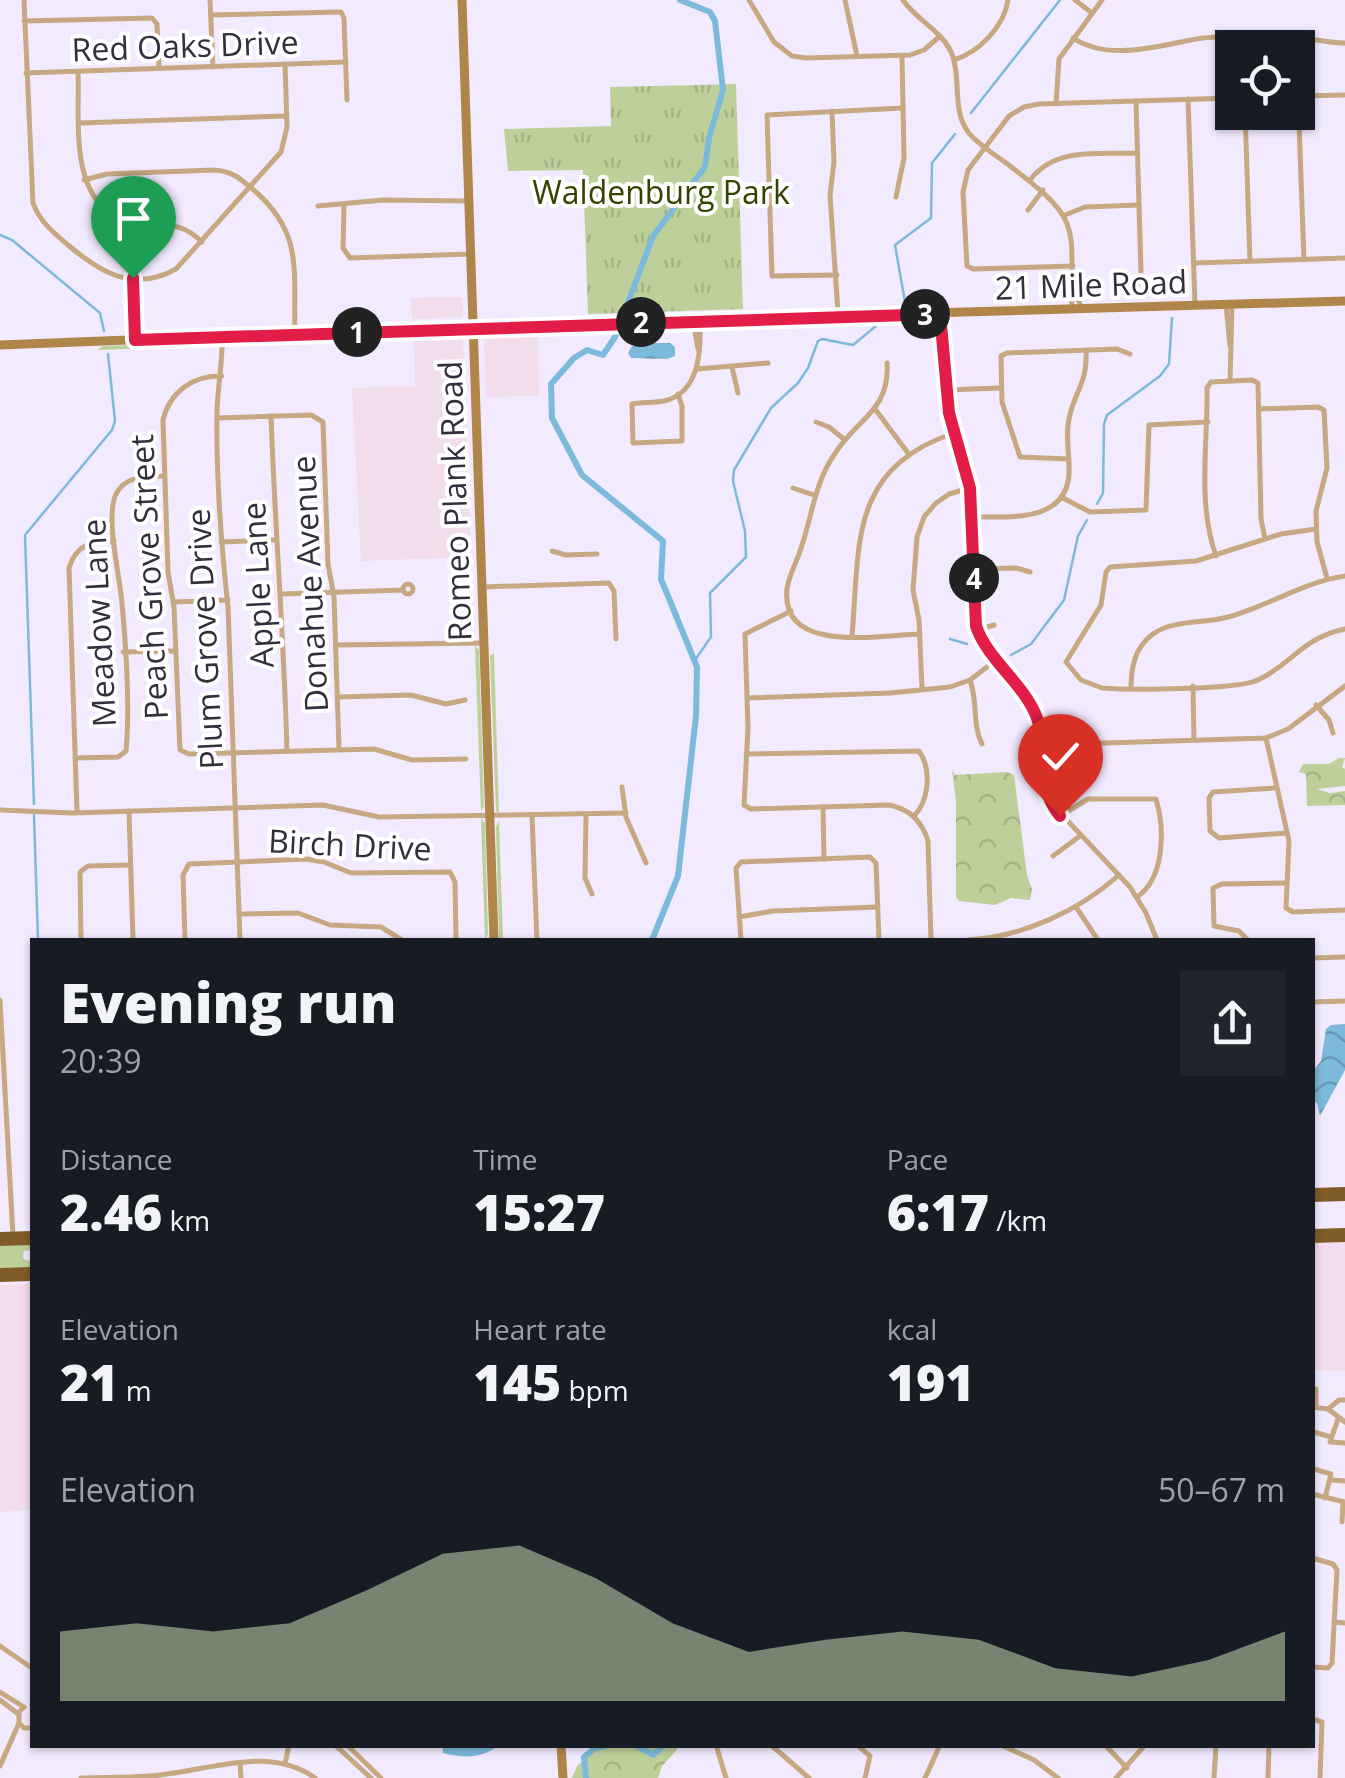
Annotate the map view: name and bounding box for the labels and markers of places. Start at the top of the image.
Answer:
pin [91,176,176,279]
pin: 3 [900,289,950,339]
pin: 2 [616,297,666,347]
pin: 1 [332,307,382,357]
pin: 4 [949,553,999,603]
pin [1018,714,1103,817]

